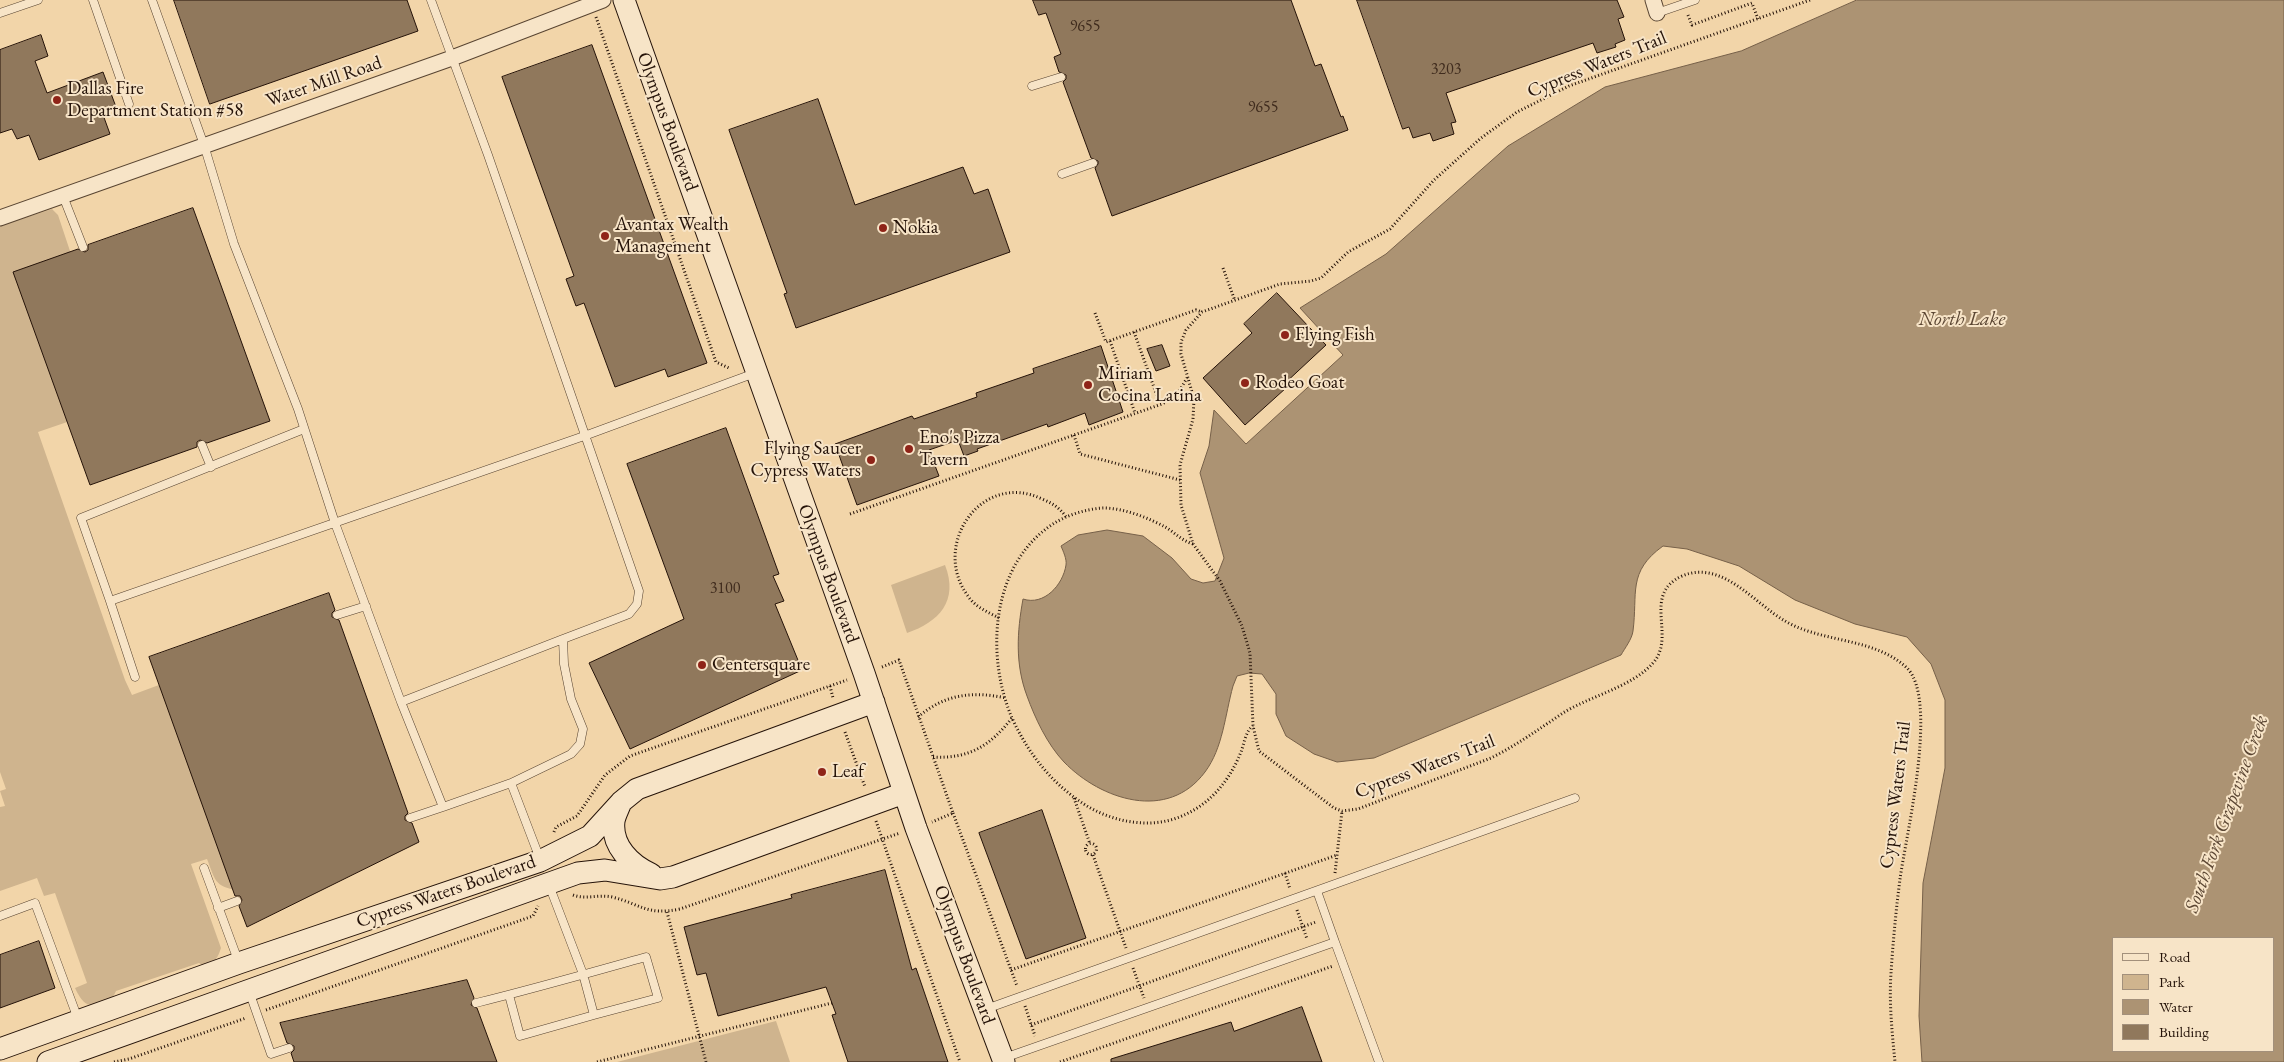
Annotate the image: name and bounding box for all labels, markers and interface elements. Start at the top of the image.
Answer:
house number: 9655 [1070,17,1100,37]
street label: Cypress Waters Trail [1524,27,1670,103]
street label: Olympus Boulevard [631,49,703,195]
street label: Water Mill Road [263,52,385,112]
house number: 3203 [1431,60,1461,80]
place label: Dallas Fire Department Station #58 [67,78,243,122]
marker: Dallas Fire Department Station #58 [51,94,63,106]
house number: 9655 [1248,98,1278,118]
place label: Avantax Wealth Management [615,214,729,258]
place label: Nokia [893,217,938,239]
marker: Nokia [877,222,889,234]
marker: Avantax Wealth Management [599,230,611,242]
water label: North Lake [1919,308,2005,332]
place label: Flying Fish [1295,324,1375,346]
marker: Flying Fish [1279,329,1291,341]
place label: Miriam Cocina Latina [1098,363,1202,407]
place label: Rodeo Goat [1255,372,1344,394]
marker: Rodeo Goat [1239,377,1251,389]
marker: Miriam Cocina Latina [1082,379,1094,391]
place label: Eno's Pizza Tavern [919,427,1000,471]
place label: Flying Saucer Cypress Waters [751,438,861,482]
marker: Eno's Pizza Tavern [903,443,915,455]
marker: Flying Saucer Cypress Waters [865,454,877,466]
street label: Olympus Boulevard [792,501,864,647]
house number: 3100 [710,579,740,599]
place label: Centersquare [712,654,810,676]
marker: Centersquare [696,659,708,671]
water label: South Fork Grapevine Creek [2180,712,2274,916]
street label: Cypress Waters Trail [1876,720,1916,870]
street label: Cypress Waters Trail [1352,730,1498,804]
place label: Leaf [832,761,864,783]
marker: Leaf [816,766,828,778]
street label: Cypress Waters Boulevard [353,851,539,933]
street label: Olympus Boulevard [928,882,1000,1028]
legend [2112,937,2274,1052]
text: Road [2159,947,2190,966]
text: Park [2159,972,2185,991]
text: Water [2159,997,2193,1016]
text: Building [2159,1022,2209,1041]

